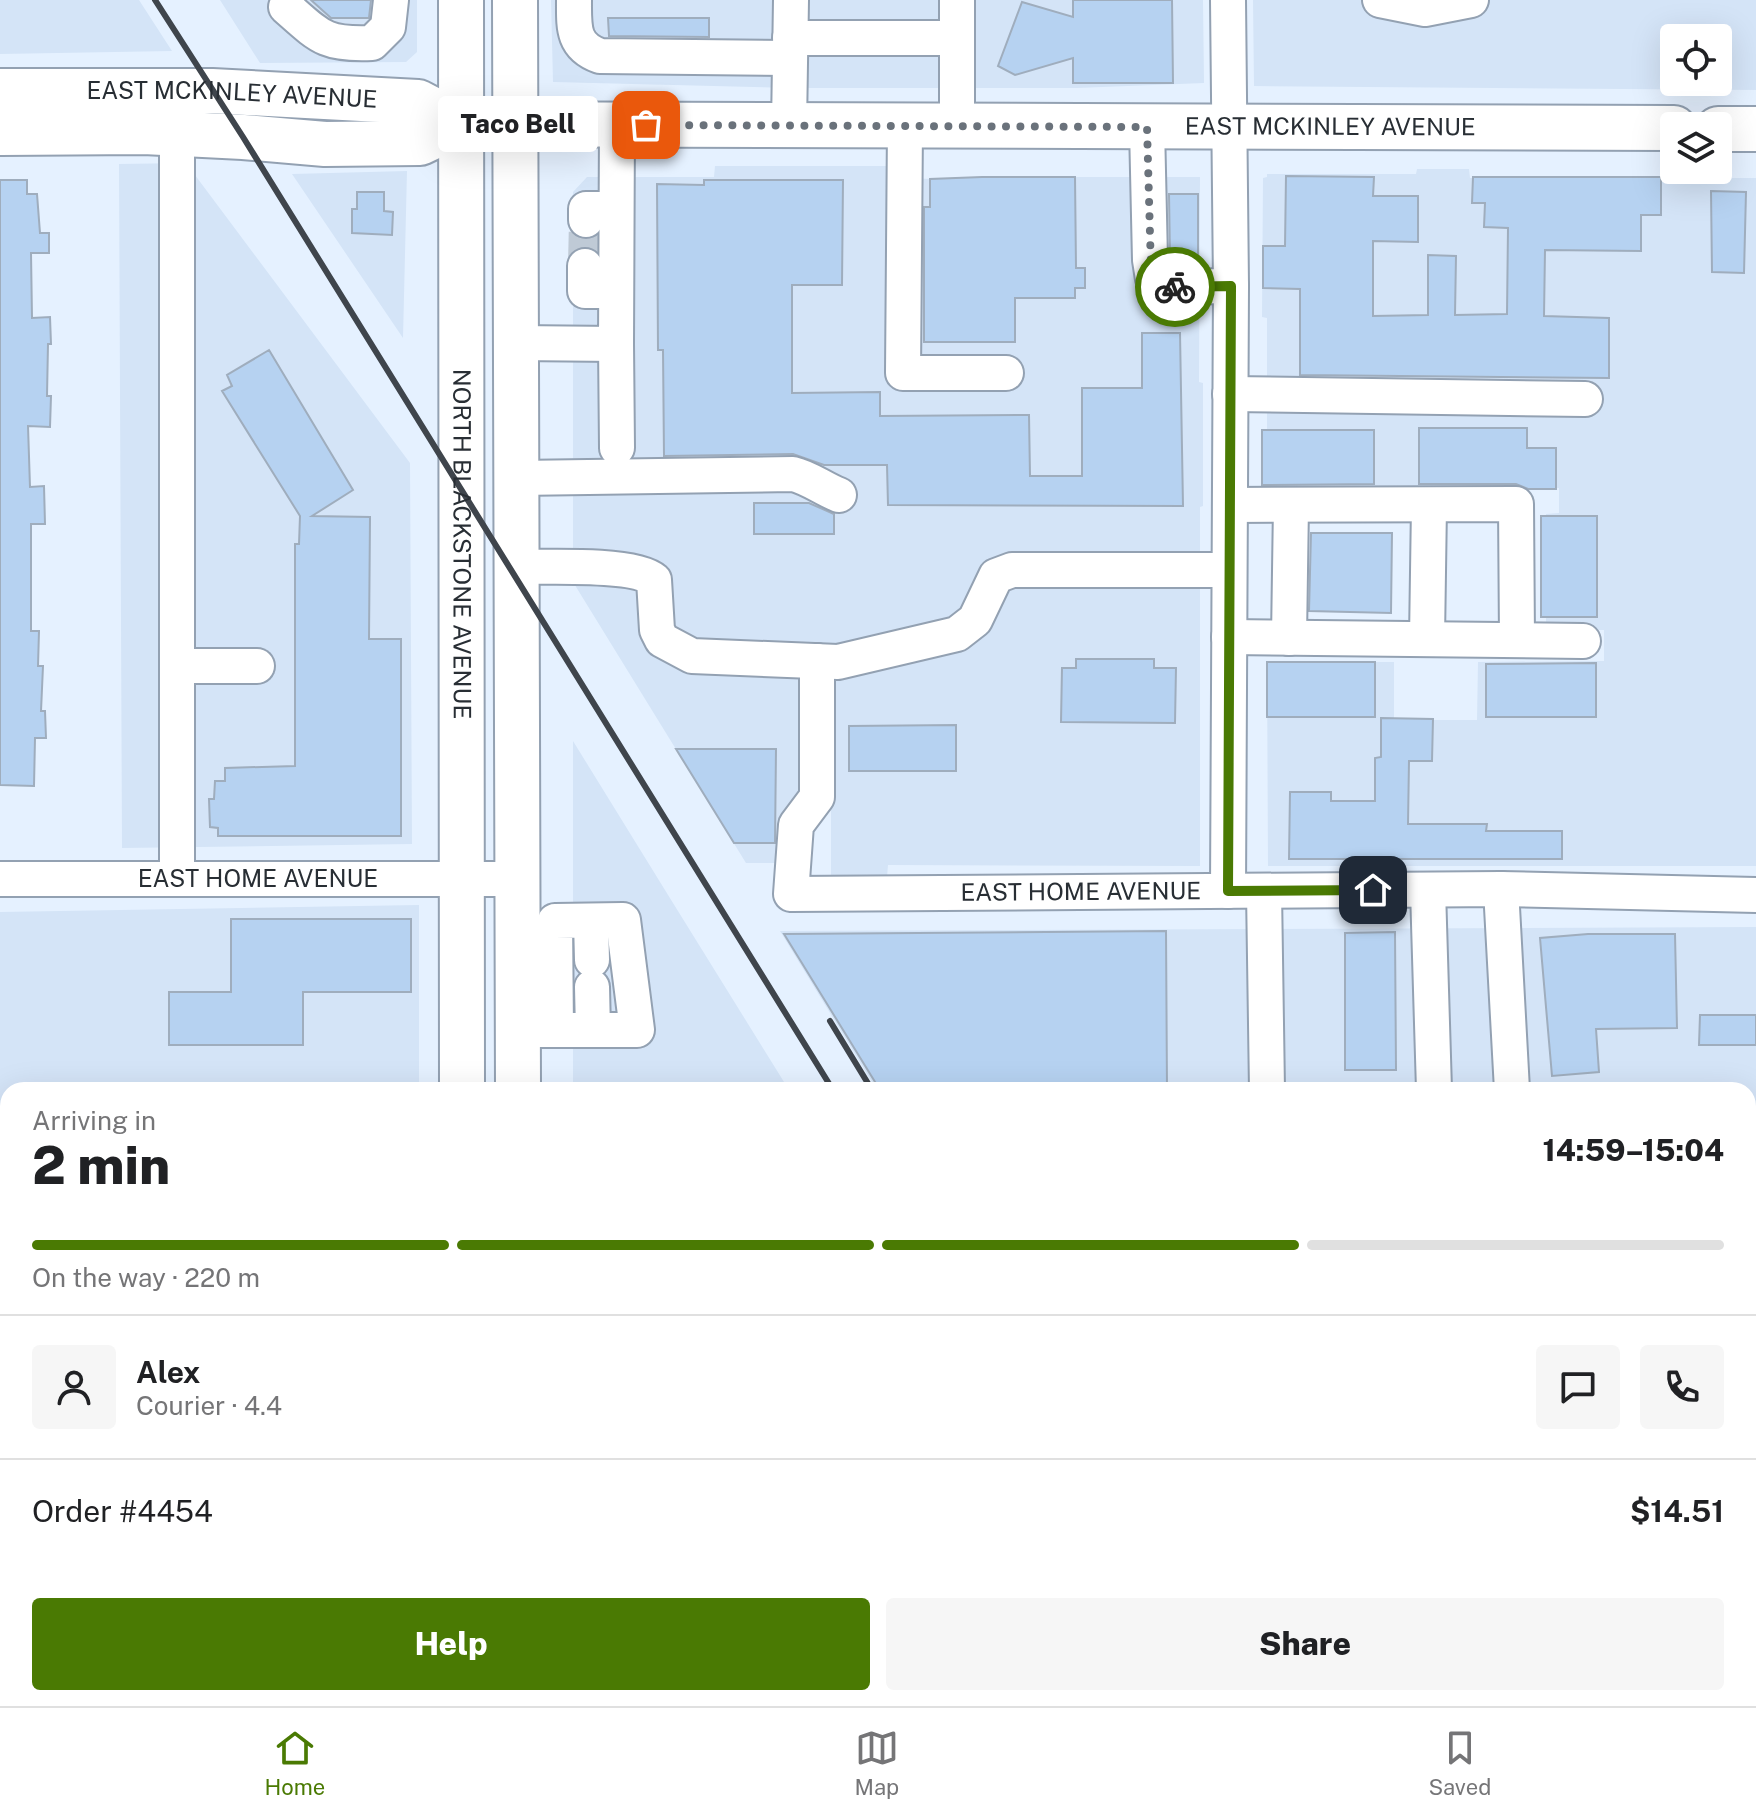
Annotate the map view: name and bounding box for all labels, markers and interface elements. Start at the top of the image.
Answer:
map controls [1660,24,1732,184]
button: locate [1660,24,1732,96]
street label: EAST MCKINLEY AVENUE [87,76,378,113]
pin [612,91,680,159]
callout: Taco Bell [438,97,598,153]
icon: bag [624,103,668,147]
text: Taco Bell [460,108,576,139]
street label: EAST MCKINLEY AVENUE [1185,111,1476,140]
button: layers [1660,112,1732,184]
courier [1135,247,1215,327]
icon: bike [1153,265,1197,309]
street label: NORTH BLACKSTONE AVENUE [448,369,477,719]
pin [1339,856,1407,924]
street label: EAST HOME AVENUE [138,864,378,892]
icon: home [1351,868,1395,912]
street label: EAST HOME AVENUE [960,876,1201,906]
text: Arriving in [32,1105,156,1136]
text: 14:59–15:04 [1543,1132,1724,1168]
text: 2 min [32,1135,170,1196]
text: On the way · 220 m [32,1262,260,1293]
button: person [32,1345,116,1429]
button: chat [1536,1345,1620,1429]
button: phone [1640,1345,1724,1429]
text: Alex [136,1354,200,1390]
text: Courier · 4.4 [136,1390,282,1421]
text: Order #4454 [32,1493,213,1529]
text: $14.51 [1630,1493,1724,1529]
button: Help [32,1598,870,1690]
button: Share [886,1598,1724,1690]
tab: Home [265,1726,325,1800]
tab: Map [854,1726,899,1800]
tab: Saved [1428,1726,1491,1800]

